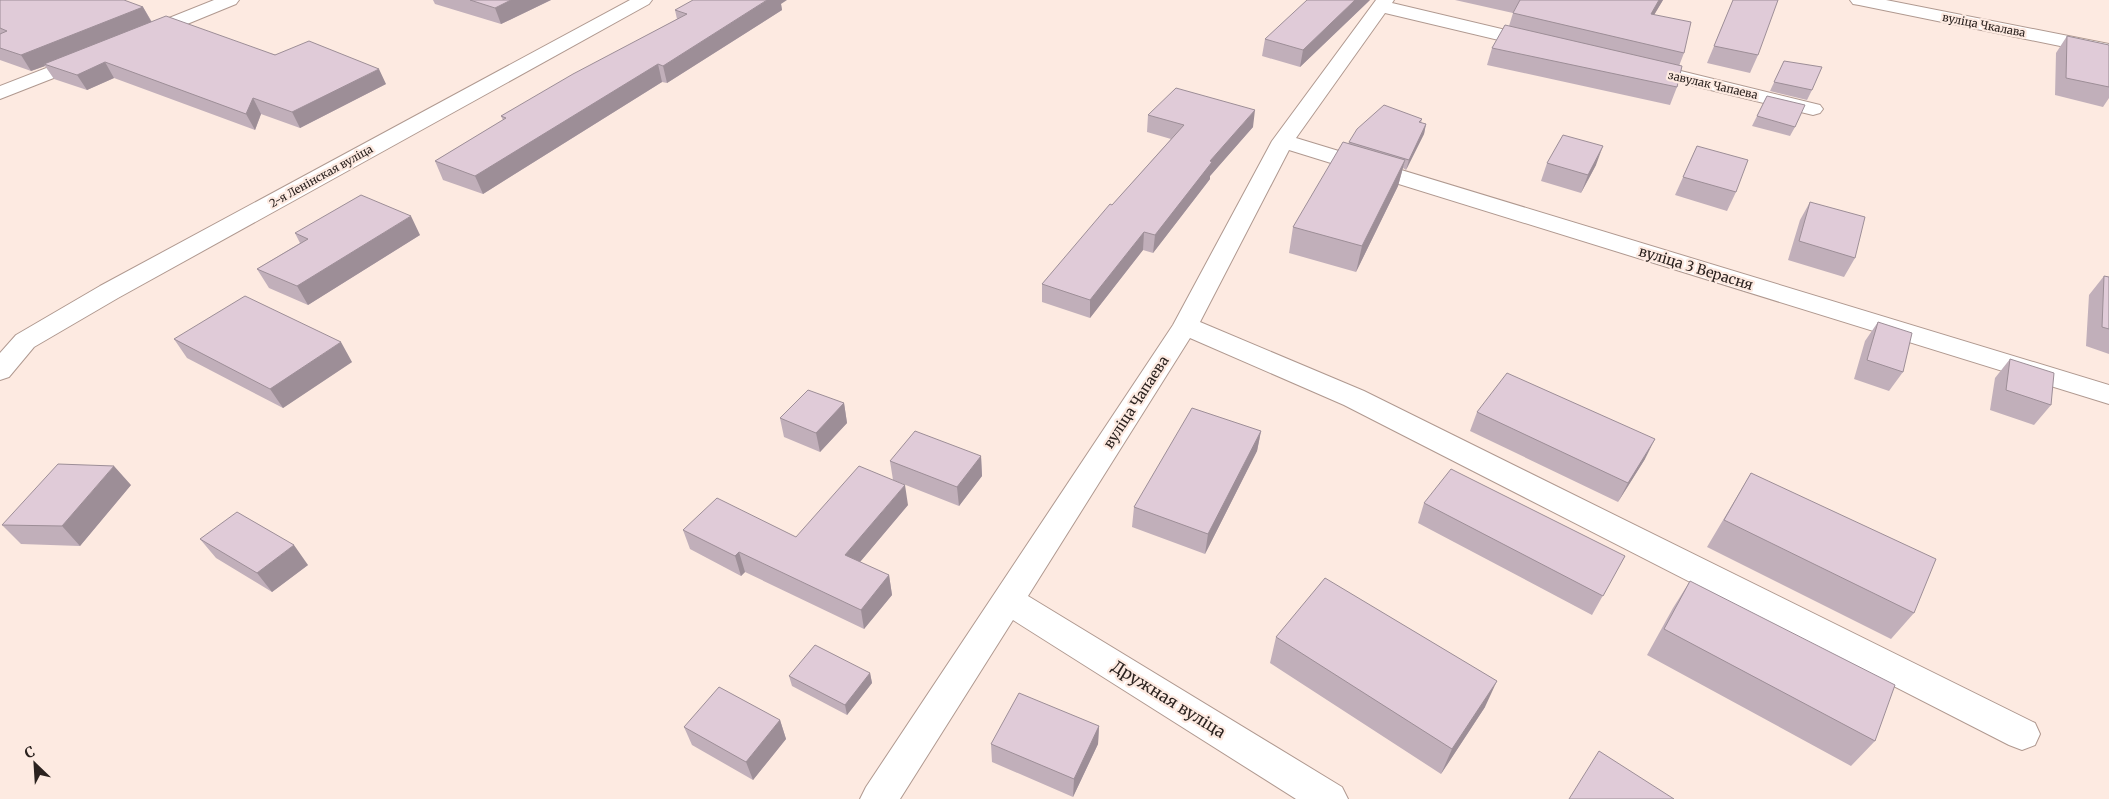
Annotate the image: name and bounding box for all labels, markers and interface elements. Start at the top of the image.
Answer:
street label: вуліца Чкалава [1941,10,2027,40]
street label: завулак Чапаева [1667,68,1759,102]
street label: 2-я Ленінская вуліца [267,142,375,210]
street label: вуліца 3 Верасня [1637,242,1755,294]
street label: вуліца Чапаева [1099,352,1173,452]
street label: Дружная вуліца [1108,656,1230,742]
north arrow [10,739,60,789]
text: С [21,742,38,762]

